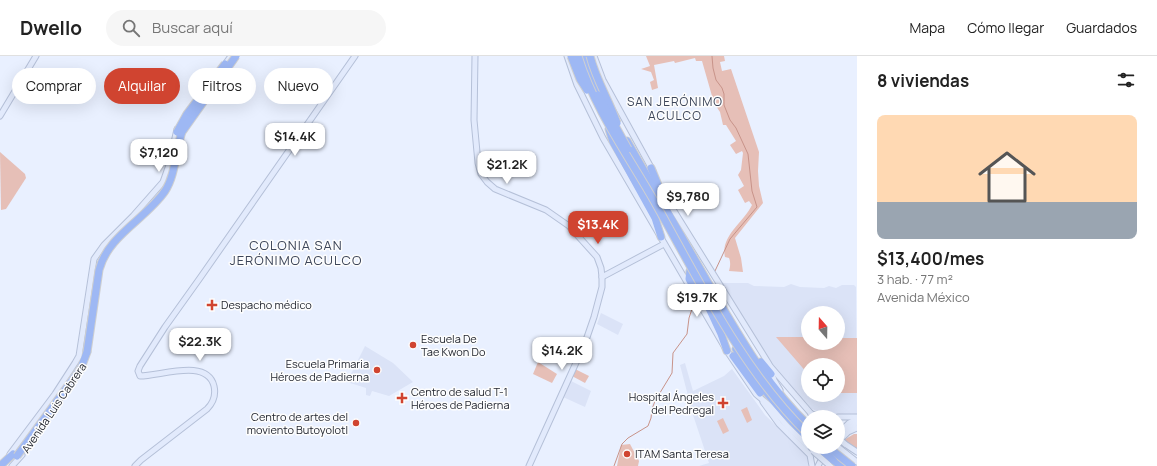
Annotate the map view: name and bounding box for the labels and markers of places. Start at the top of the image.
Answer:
pin: $14.4K [262,123,328,157]
pin: $7,120 [126,139,192,173]
pin: $21.2K [474,151,540,185]
pin: $9,780 [655,183,721,217]
pin: $13.4K [565,211,631,245]
pin: $19.7K [664,284,730,318]
place label: Despacho médico [221,297,312,312]
marker: Despacho médico [206,299,218,311]
pin: $22.3K [167,328,233,362]
place label: Escuela De Tae Kwon Do [421,331,486,359]
pin: $14.2K [529,337,595,371]
marker: Escuela De Tae Kwon Do [408,340,418,350]
place label: Escuela Primaria Héroes de Padierna [271,356,369,384]
marker: Escuela Primaria Héroes de Padierna [372,365,382,375]
place label: Centro de salud T-1 Héroes de Padierna [411,384,510,412]
place label: Hospital Ángeles del Pedregal [629,389,714,417]
marker: Centro de salud T-1 Héroes de Padierna [396,392,408,404]
marker: Hospital Ángeles del Pedregal [717,397,729,409]
place label: Centro de artes del moviento Butoyolotl [247,409,348,437]
marker: Centro de artes del moviento Butoyolotl [351,418,361,428]
place label: ITAM Santa Teresa [635,446,729,461]
marker: ITAM Santa Teresa [622,449,632,459]

